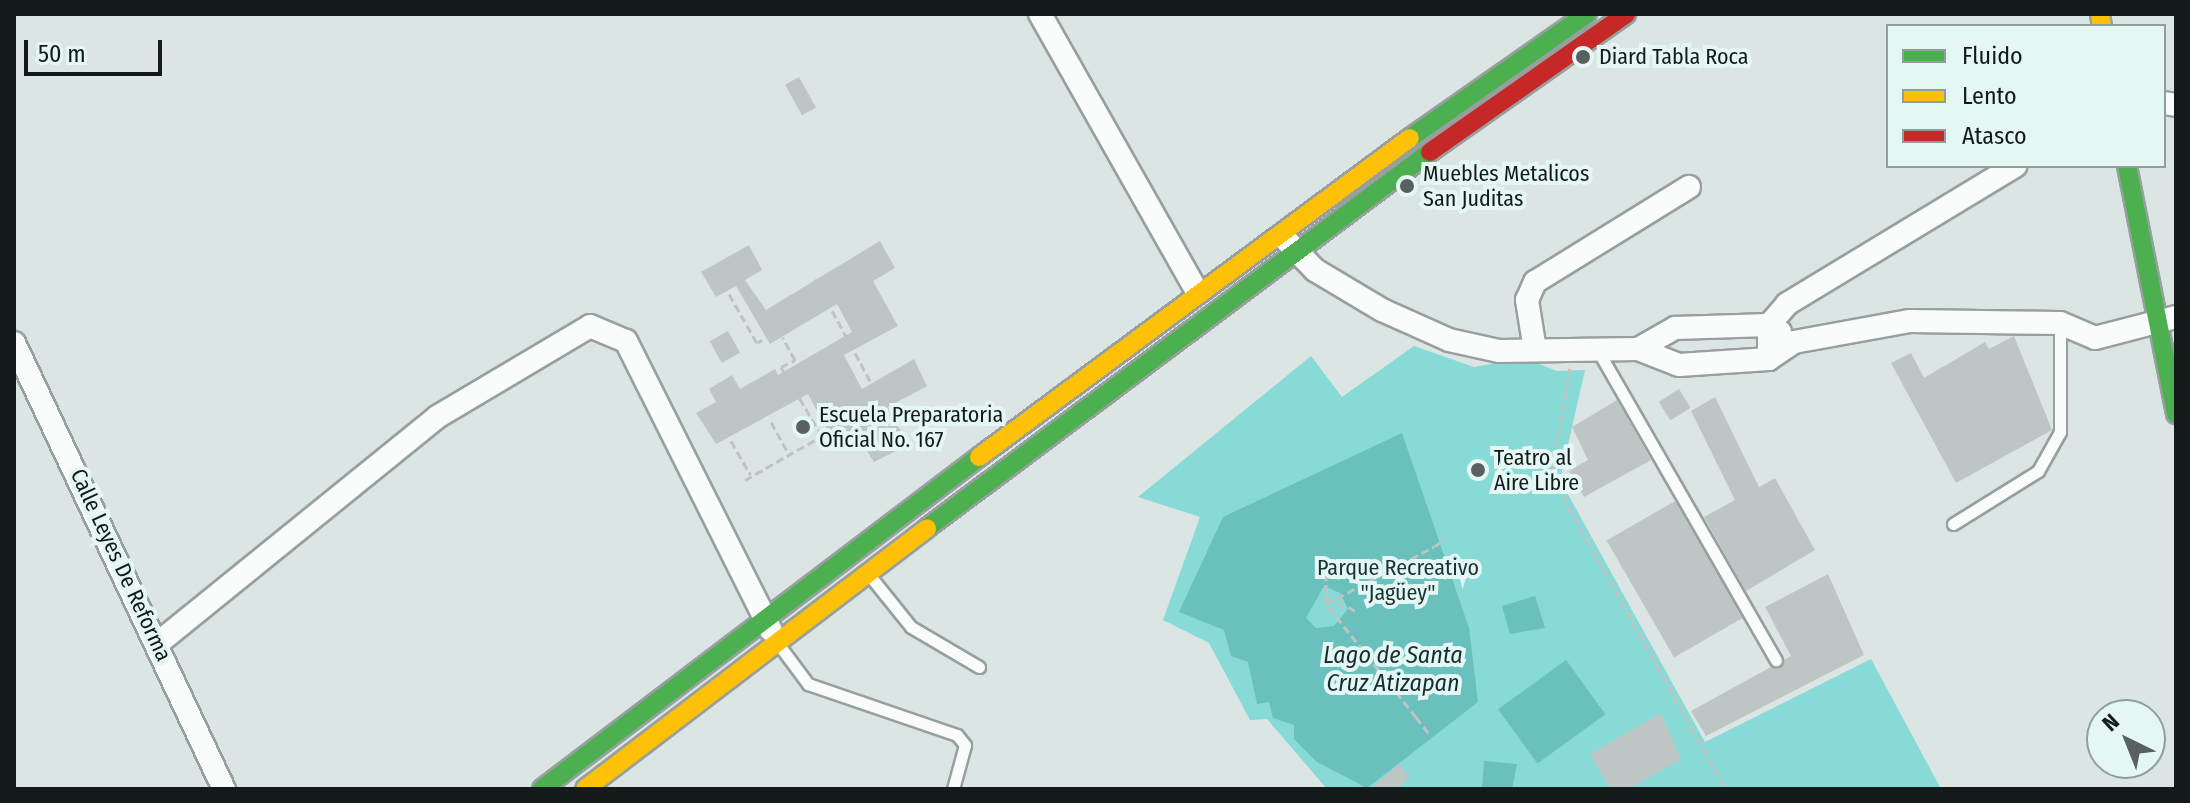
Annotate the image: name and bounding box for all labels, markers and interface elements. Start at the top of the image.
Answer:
scale bar [28,24,166,74]
legend [1886,24,2166,168]
text: 50 m [38,40,86,68]
text: Fluido [1962,42,2023,70]
place label: Diard Tabla Roca [1599,44,1749,70]
marker: Diard Tabla Roca [1574,48,1592,66]
text: Lento [1962,82,2017,110]
text: Atasco [1962,122,2027,150]
place label: Muebles Metalicos San Juditas [1423,160,1589,212]
marker: Muebles Metalicos San Juditas [1398,177,1416,195]
place label: Escuela Preparatoria Oficial No. 167 [819,401,1003,452]
marker: Escuela Preparatoria Oficial No. 167 [794,418,812,436]
place label: Teatro al Aire Libre [1494,444,1579,496]
marker: Teatro al Aire Libre [1469,461,1487,479]
street label: Calle Leyes De Reforma [65,465,177,665]
park label: Parque Recreativo "Jagüey" [1317,554,1479,606]
water label: Lago de Santa Cruz Atizapan [1323,642,1463,698]
north arrow [2086,699,2166,779]
text: N [2097,708,2125,737]

